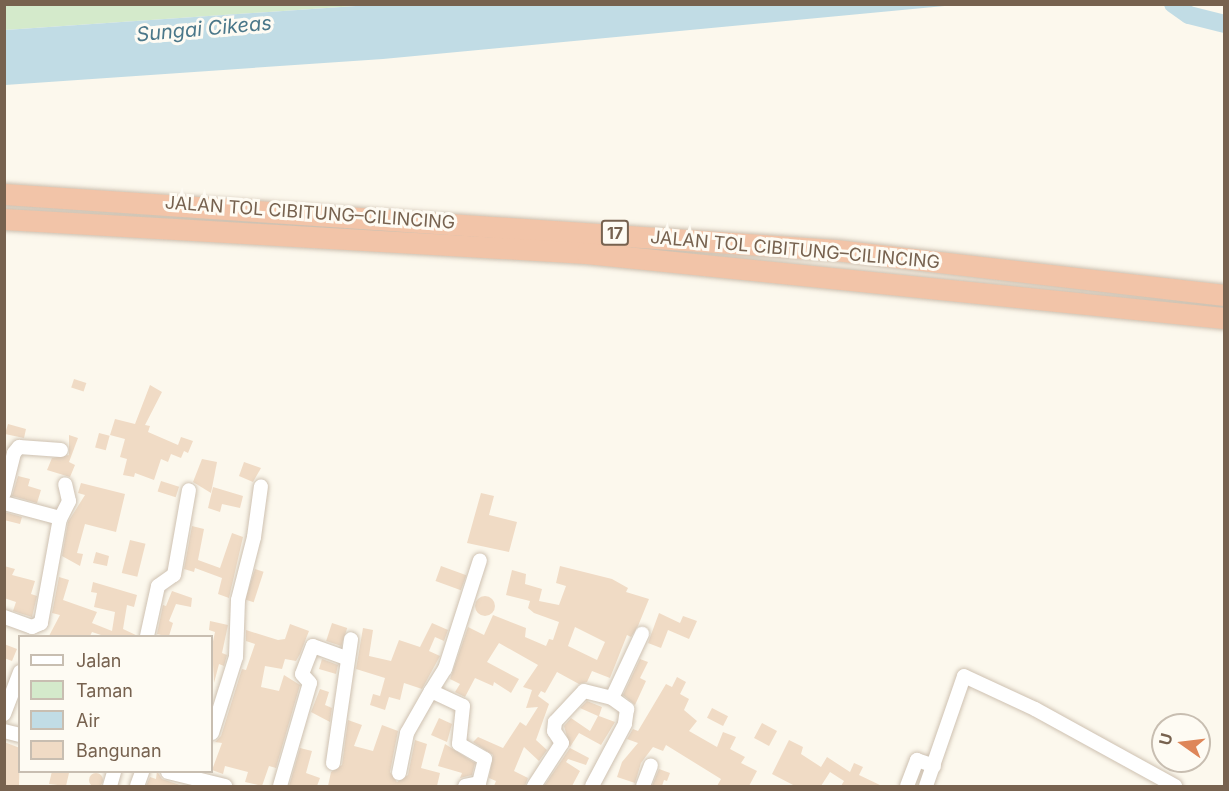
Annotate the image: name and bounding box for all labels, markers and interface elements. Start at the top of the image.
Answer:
water label: Sungai Cikeas [135,11,273,47]
street label: JALAN TOL CIBITUNG–CILINCING [164,192,456,234]
road number: 17 [600,220,630,246]
street label: JALAN TOL CIBITUNG–CILINCING [649,227,941,273]
legend [18,635,213,773]
text: Jalan [76,650,121,671]
text: Taman [76,680,133,701]
text: Air [76,710,100,731]
north arrow [1151,713,1211,773]
text: U [1154,731,1177,747]
text: Bangunan [76,740,162,761]

